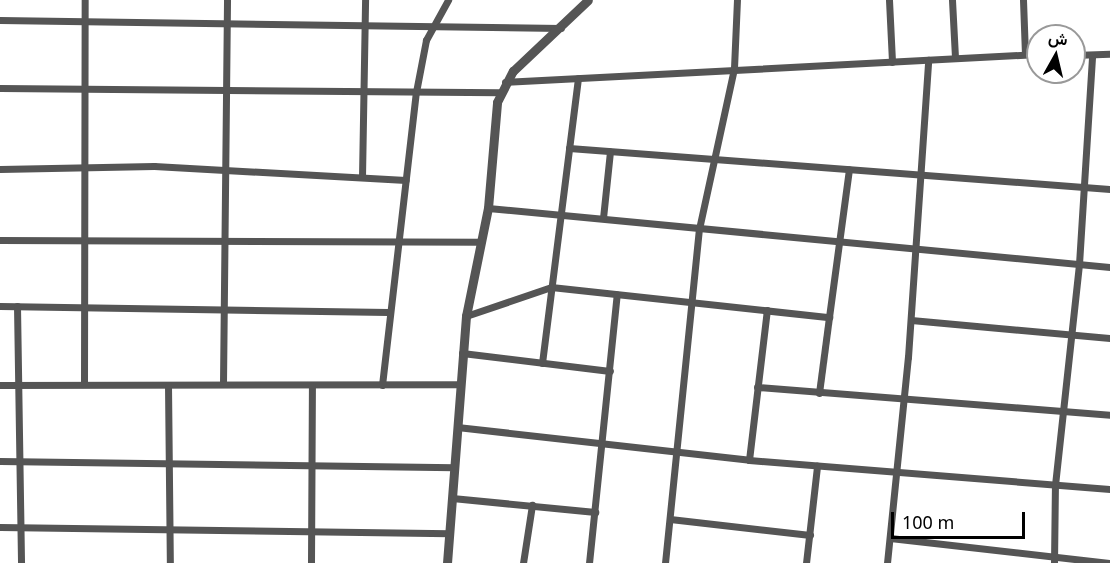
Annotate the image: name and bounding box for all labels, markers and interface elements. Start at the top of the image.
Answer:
north arrow [1026,24,1086,84]
text: ش [1047,26,1069,50]
scale bar [894,500,1028,538]
text: 100 m [902,510,954,534]

